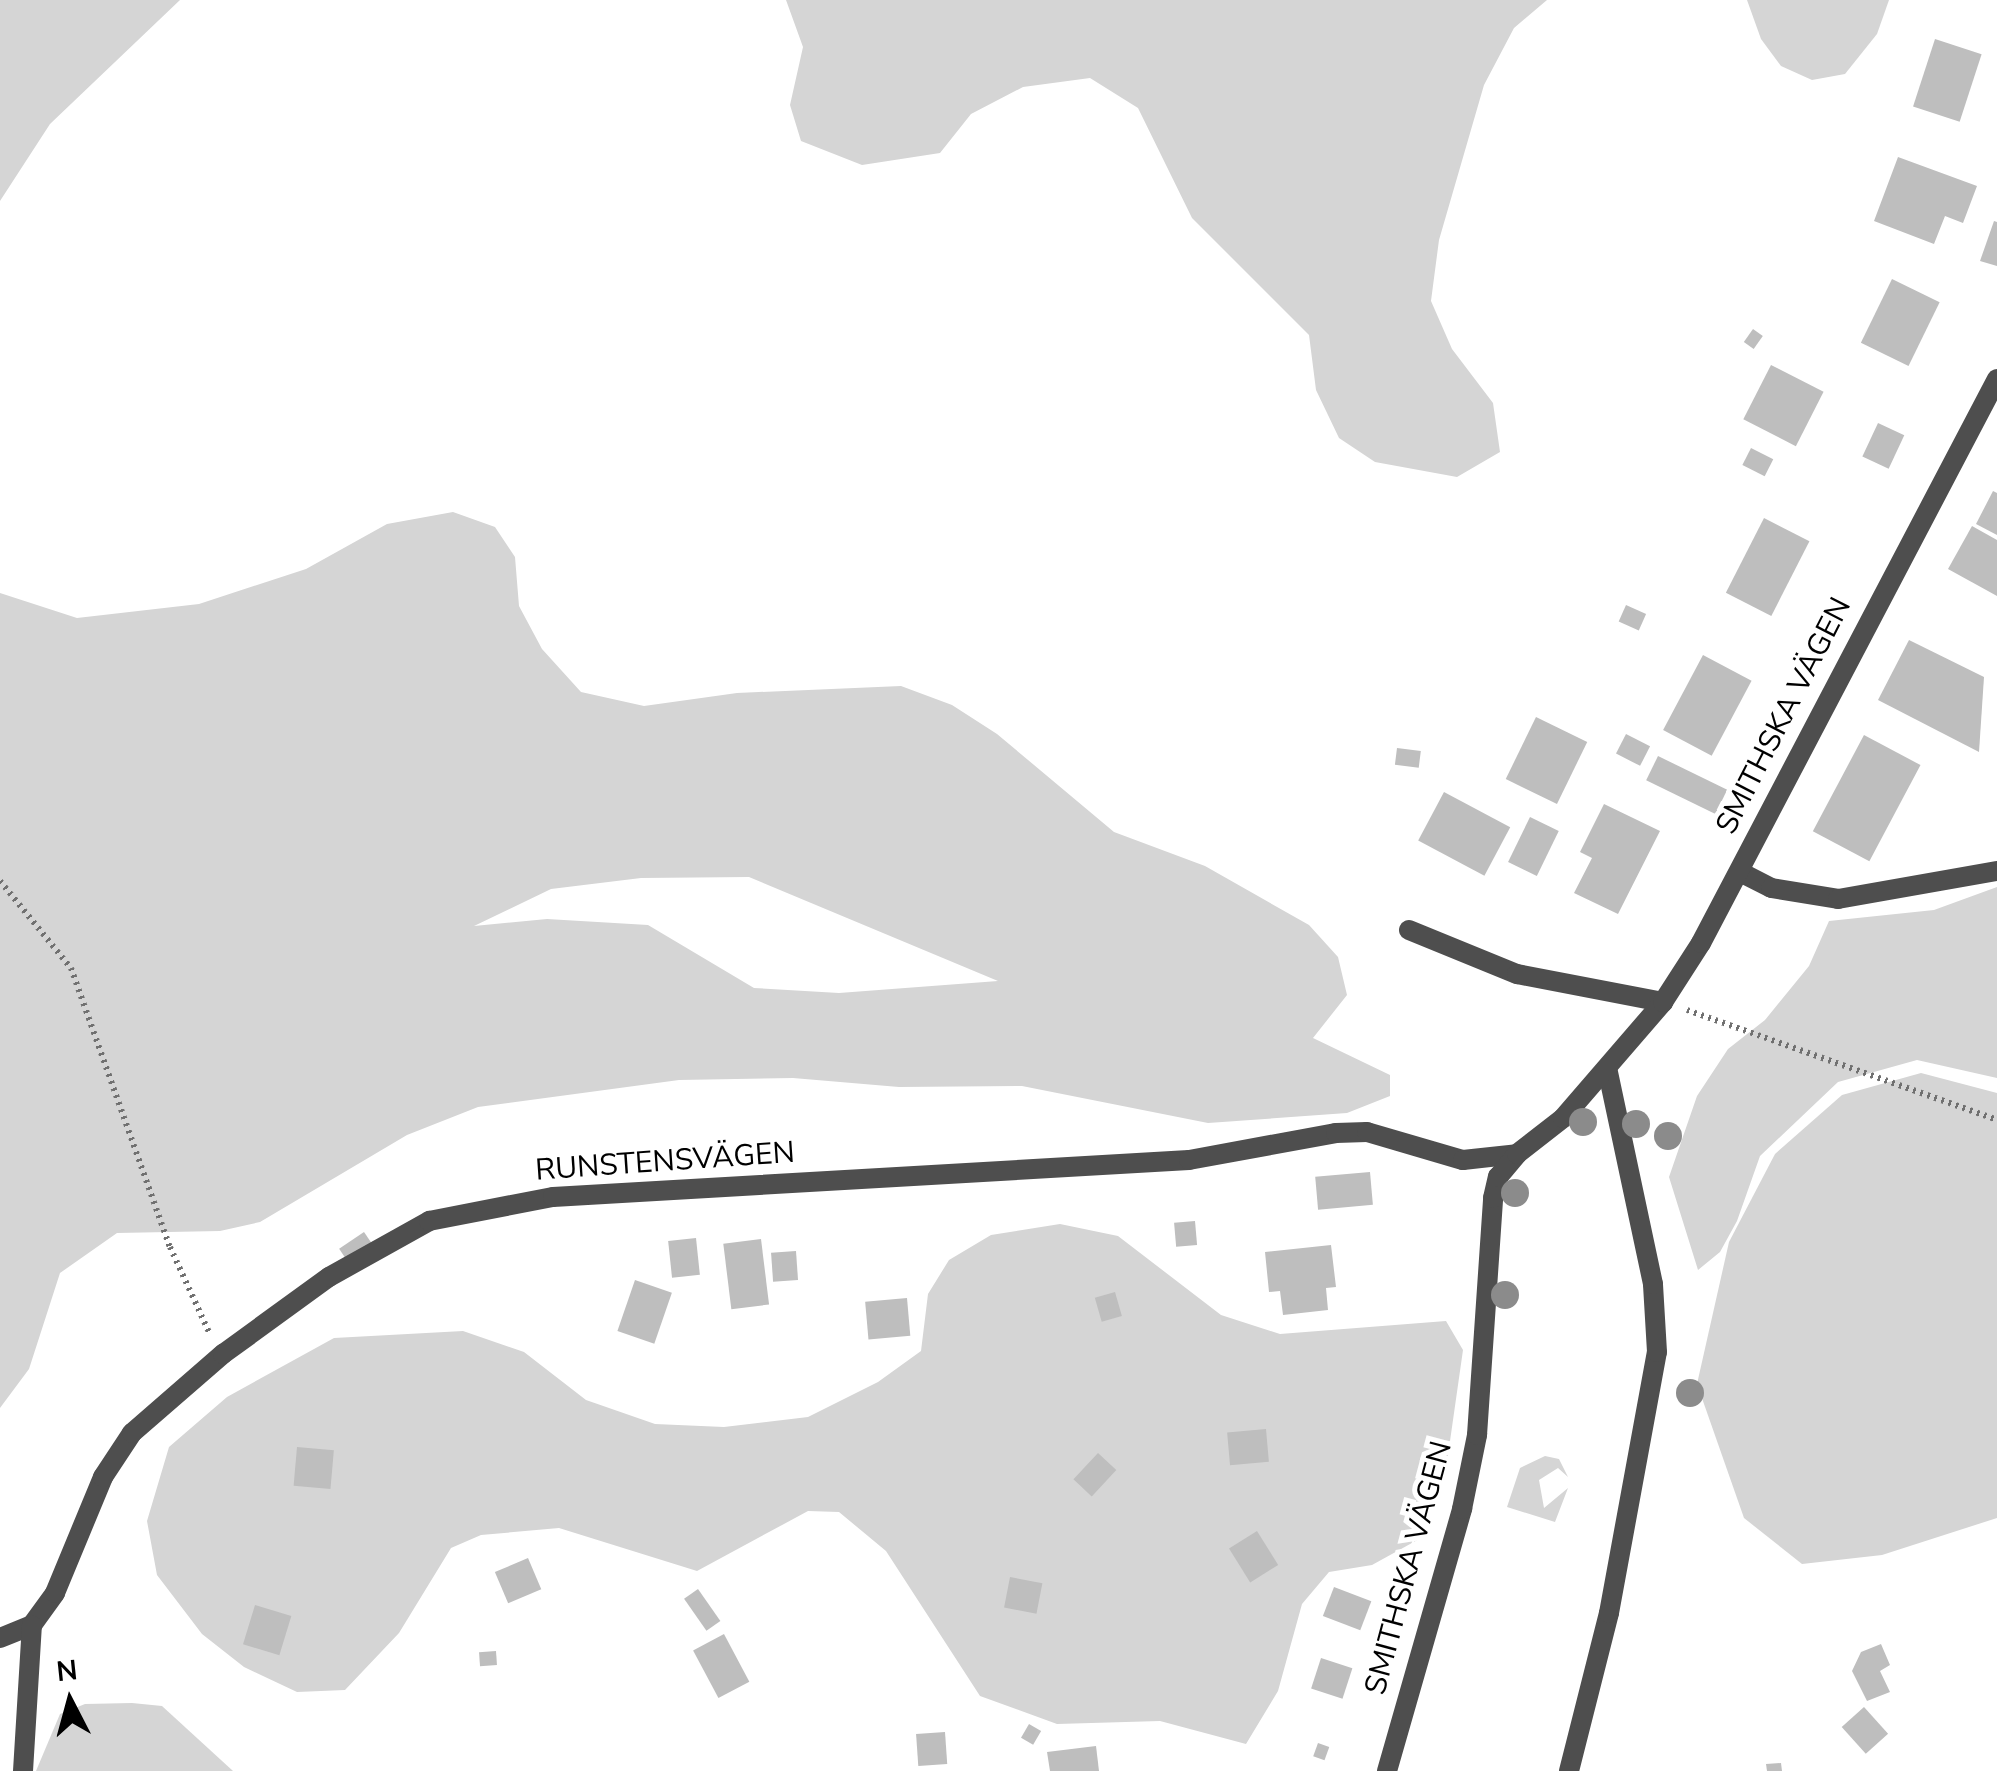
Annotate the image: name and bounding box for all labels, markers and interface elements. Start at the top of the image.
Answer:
street label: SMITHSKA VÄGEN [1709,592,1859,840]
street label: RUNSTENSVÄGEN [534,1135,796,1189]
street label: SMITHSKA VÄGEN [1358,1437,1460,1699]
north arrow [20,1651,120,1751]
text: N [54,1651,79,1691]

